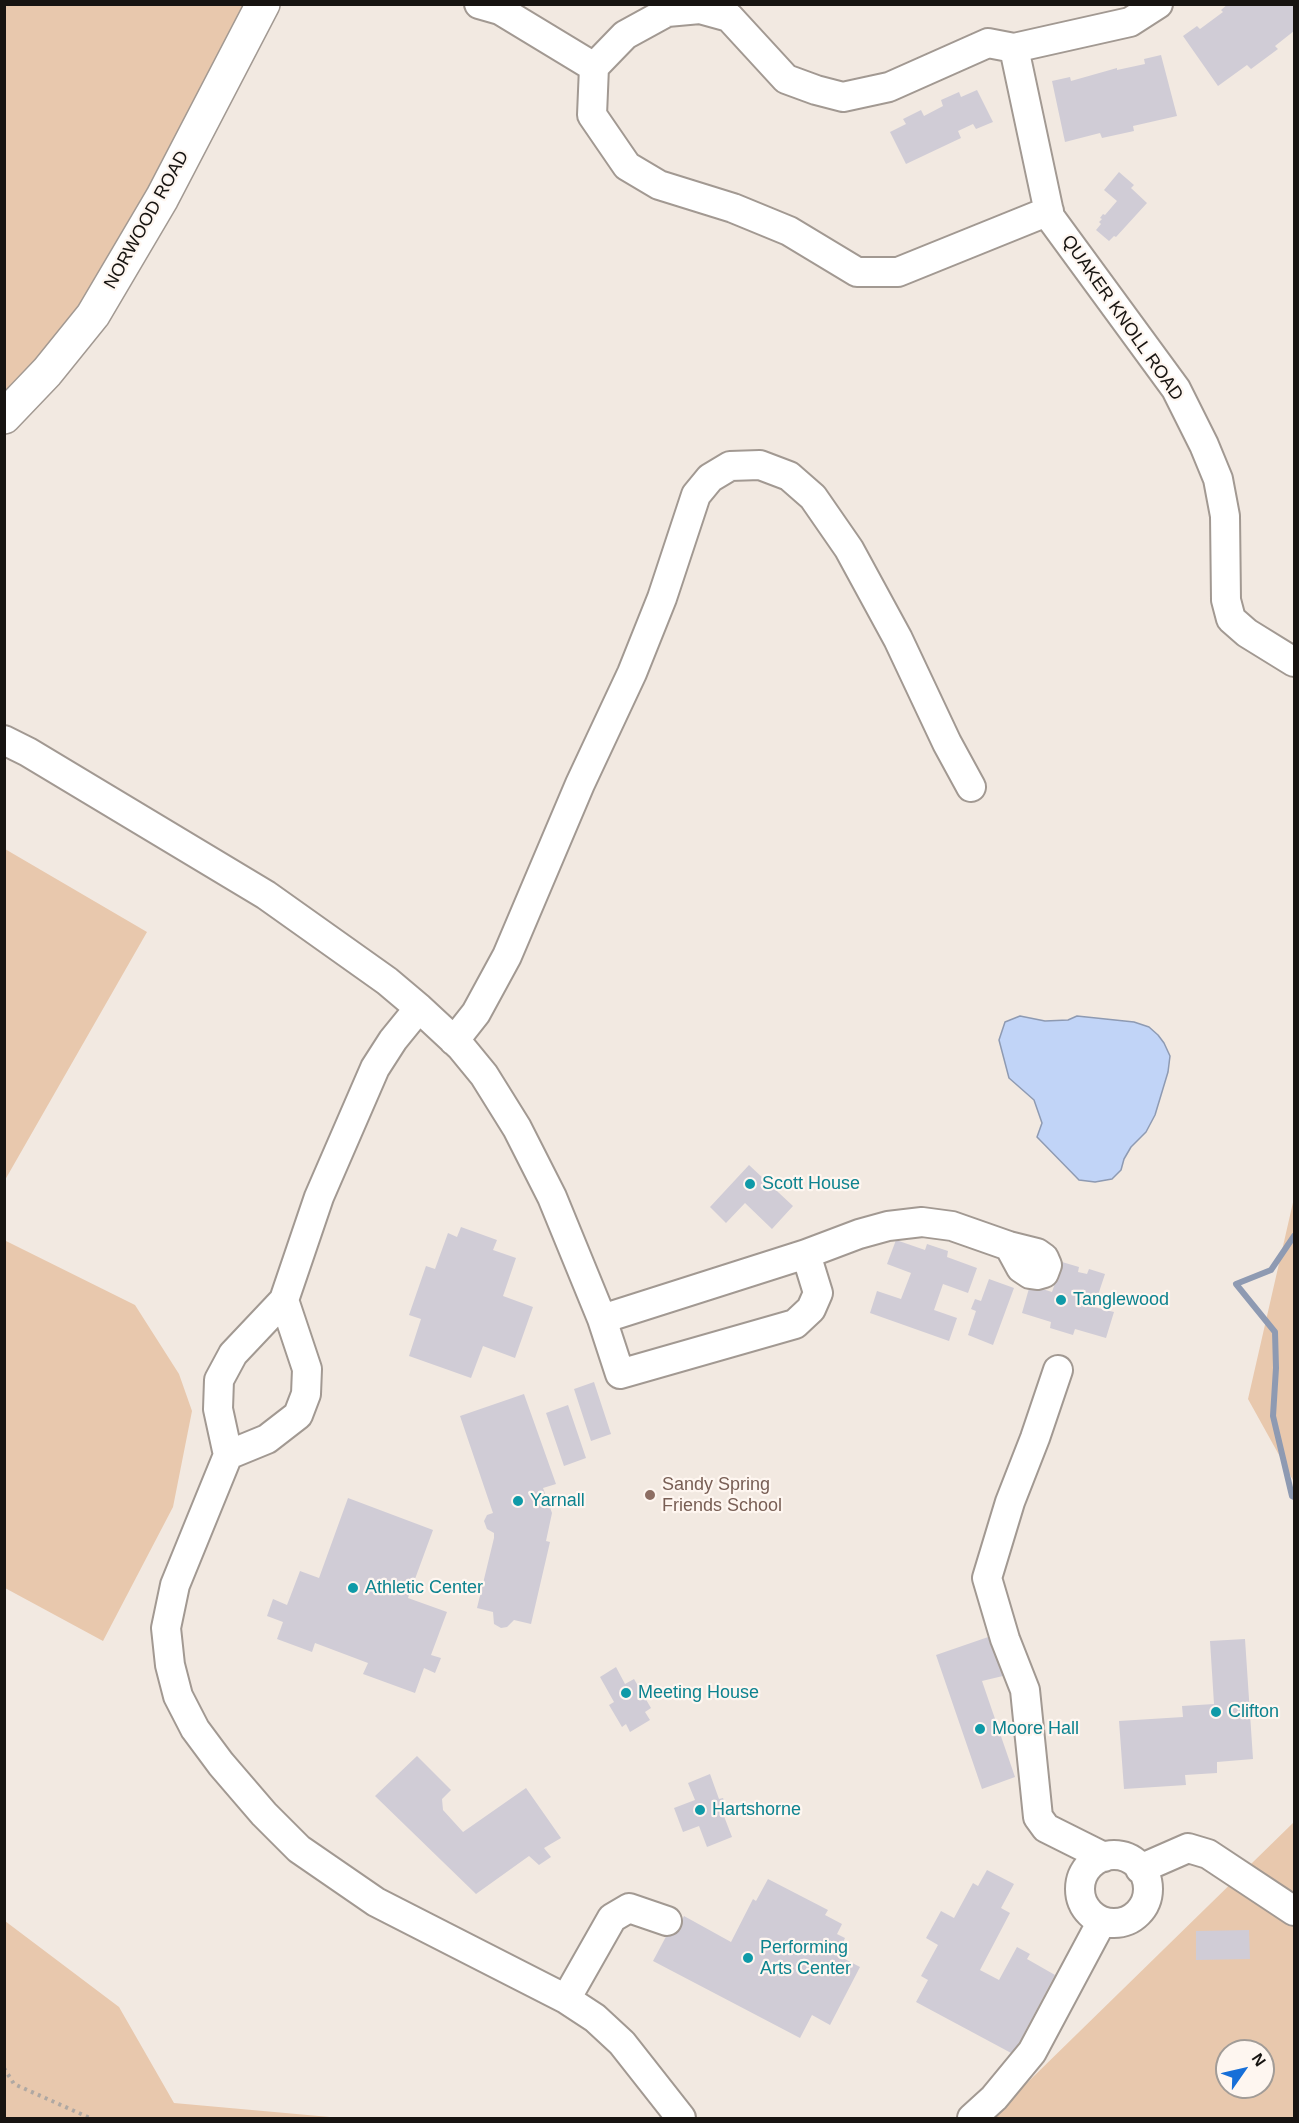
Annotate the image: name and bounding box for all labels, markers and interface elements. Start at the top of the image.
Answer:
street label: NORWOOD ROAD [100,147,194,293]
street label: QUAKER KNOLL ROAD [1057,231,1187,405]
place label: Scott House [762,1173,860,1195]
marker: Scott House [743,1177,757,1191]
place label: Tanglewood [1073,1289,1169,1311]
marker: Tanglewood [1054,1293,1068,1307]
place label: Sandy Spring Friends School [662,1474,782,1516]
marker: Sandy Spring Friends School [643,1488,657,1502]
place label: Yarnall [530,1490,585,1512]
marker: Yarnall [511,1494,525,1508]
place label: Athletic Center [365,1577,483,1599]
marker: Athletic Center [346,1581,360,1595]
place label: Meeting House [638,1682,759,1704]
marker: Meeting House [619,1686,633,1700]
place label: Clifton [1228,1701,1279,1723]
marker: Clifton [1209,1705,1223,1719]
place label: Moore Hall [992,1718,1079,1740]
marker: Moore Hall [973,1722,987,1736]
place label: Hartshorne [712,1799,801,1821]
marker: Hartshorne [693,1803,707,1817]
place label: Performing Arts Center [760,1937,851,1980]
marker: Performing Arts Center [741,1951,755,1965]
north arrow [1215,2039,1275,2099]
text: N [1248,2050,1269,2069]

